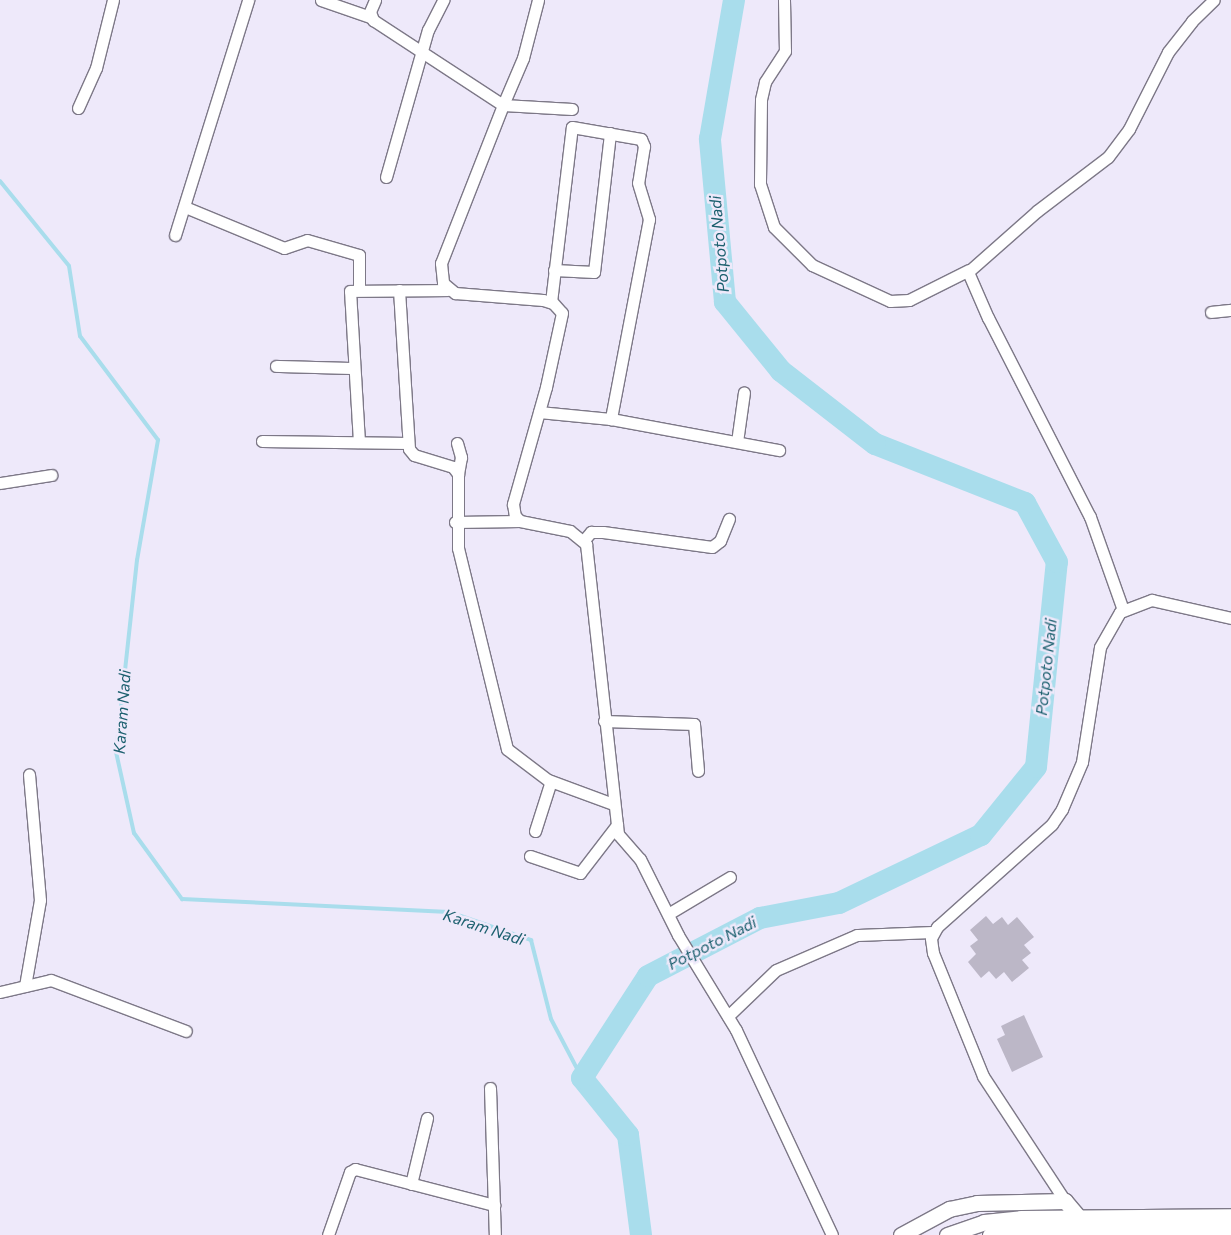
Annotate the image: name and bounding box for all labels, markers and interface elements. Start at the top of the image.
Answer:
water label: Potpoto Nadi [705,195,733,293]
water label: Potpoto Nadi [1031,618,1061,716]
water label: Karam Nadi [109,669,135,755]
water label: Karam Nadi [441,905,527,949]
water label: Potpoto Nadi [664,912,760,974]

